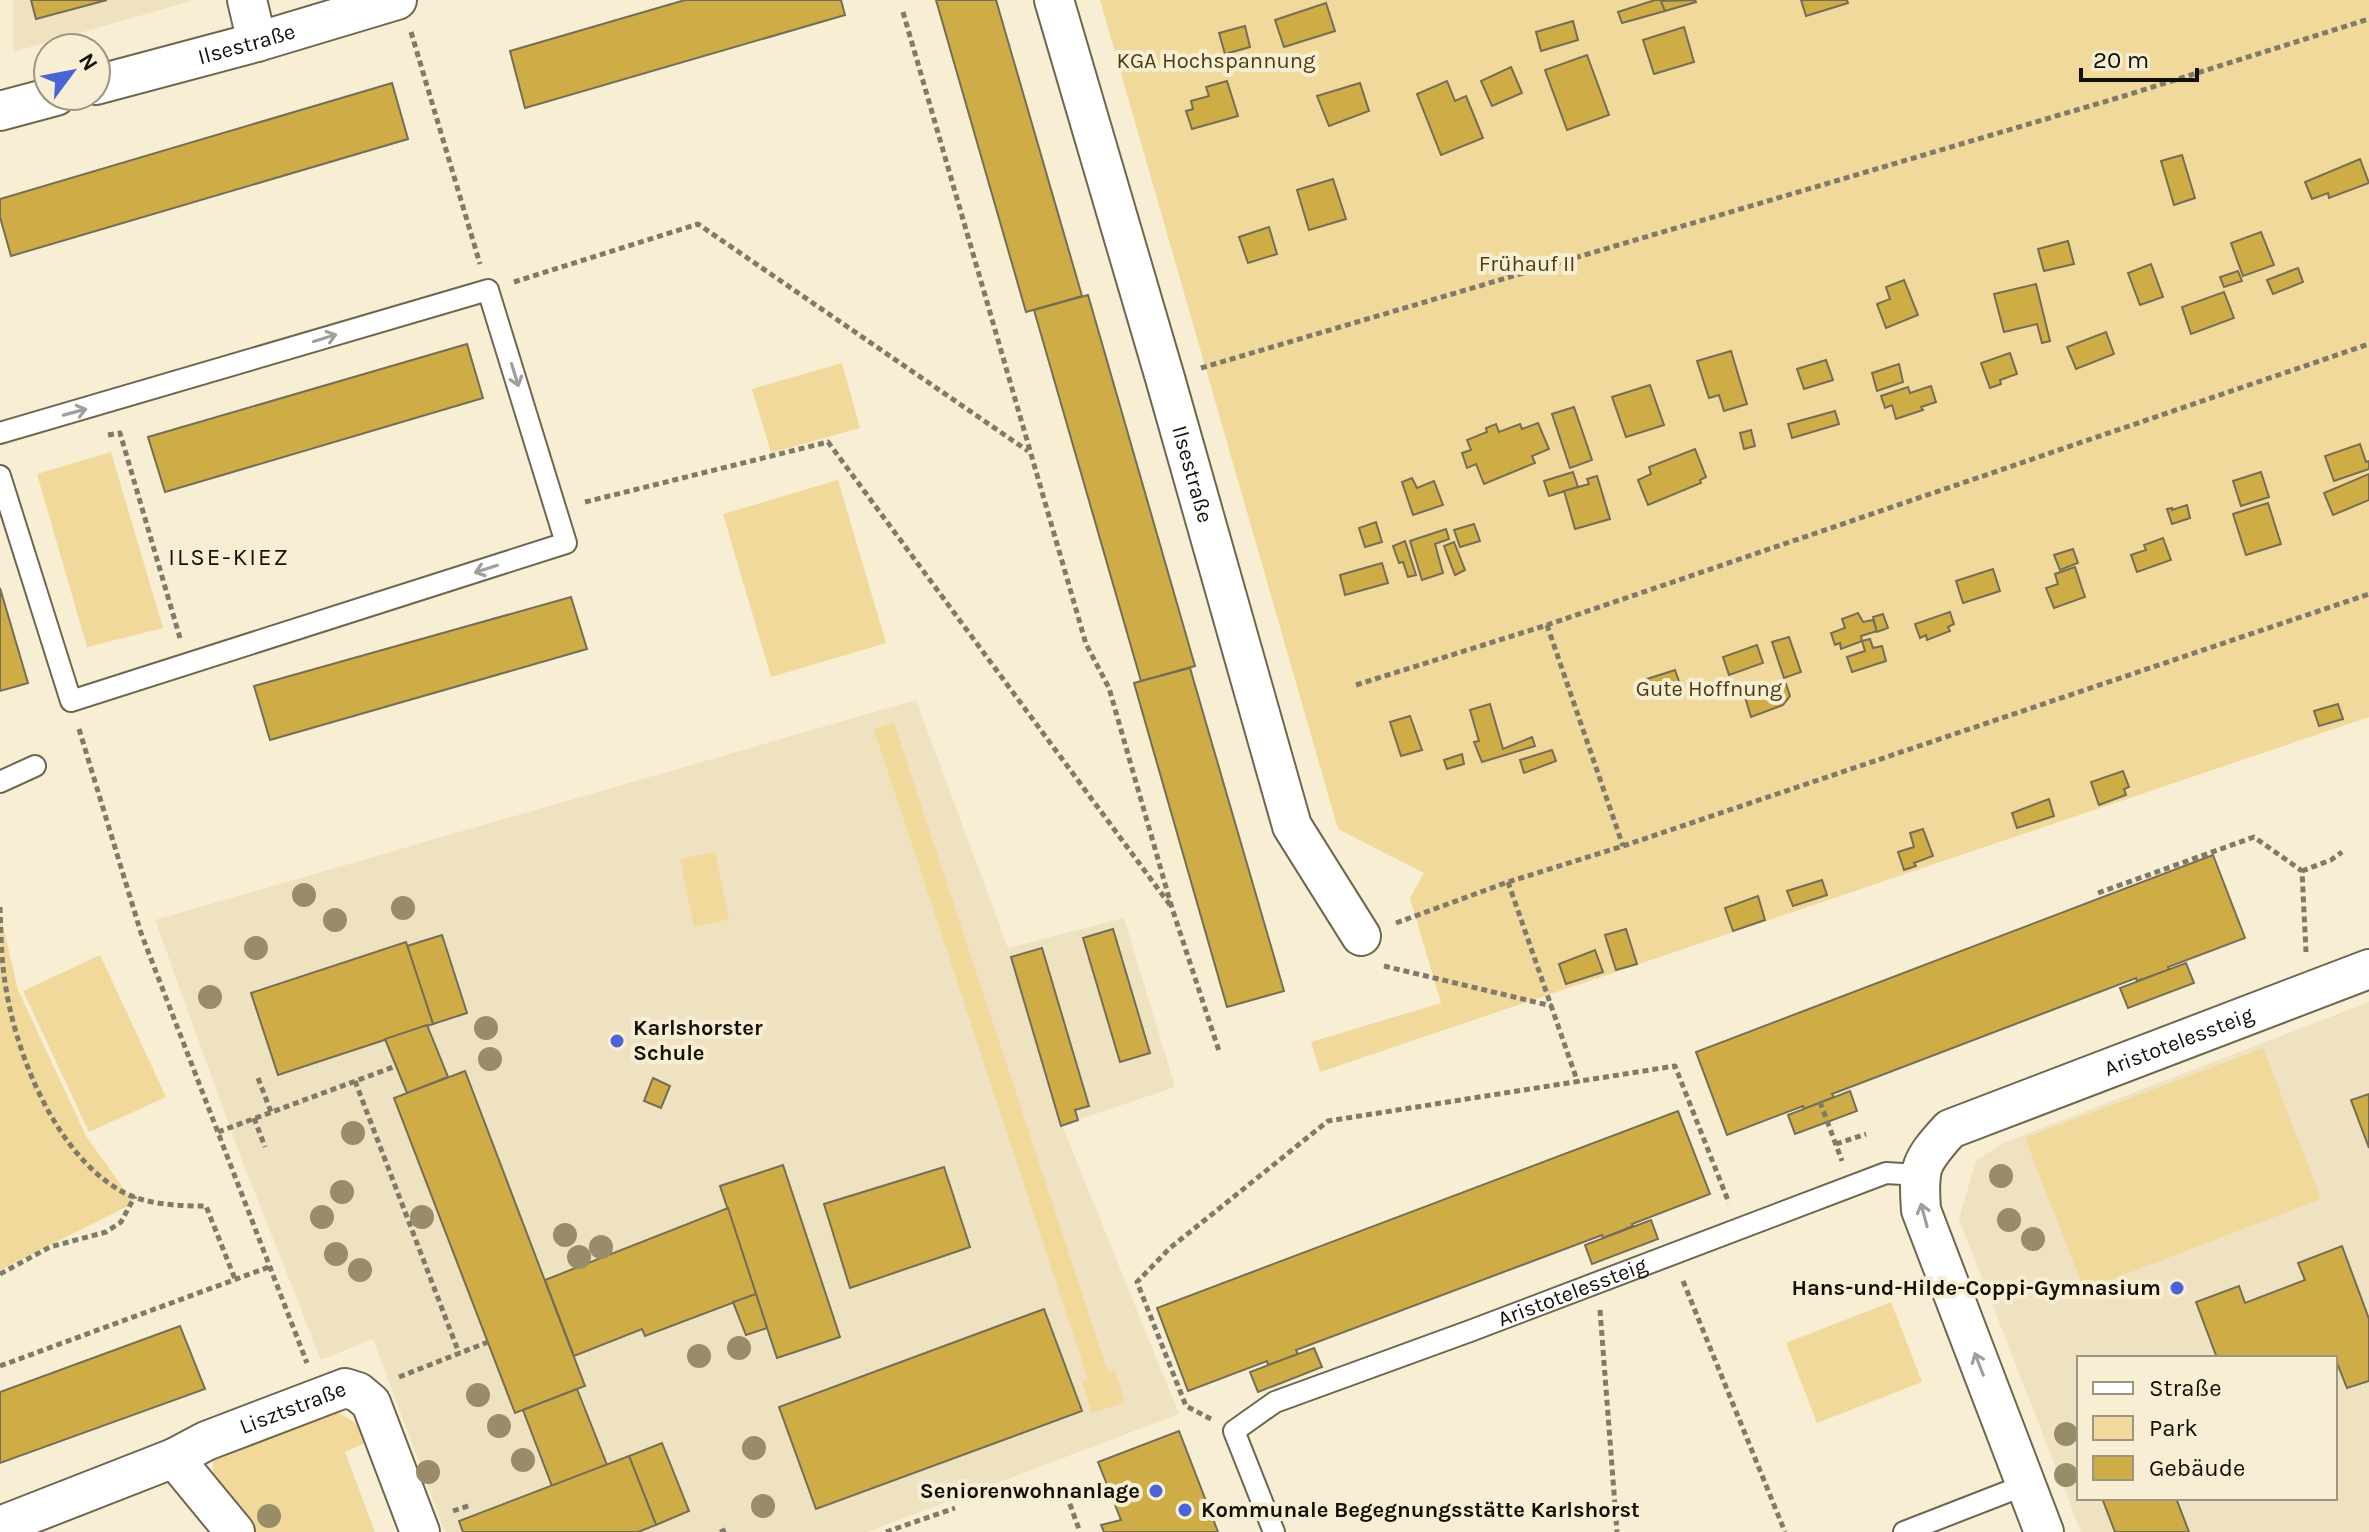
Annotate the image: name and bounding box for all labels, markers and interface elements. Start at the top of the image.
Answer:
street label: Ilsestraße [195,18,298,70]
north arrow [32,32,112,112]
scale bar [2081,32,2197,82]
text: 20 m [2093,46,2149,74]
text: N [73,48,103,76]
park label: KGA Hochspannung [1117,48,1316,74]
park label: Frühauf II [1479,251,1575,277]
one-way arrow [311,330,337,345]
one-way arrow [509,362,523,387]
one-way arrow [62,404,88,419]
street label: Ilsestraße [1166,423,1218,526]
district label: ILSE-KIEZ [168,543,290,571]
one-way arrow [474,562,499,577]
park label: Gute Hoffnung [1636,676,1783,702]
street label: Aristotelessteig [2100,1001,2258,1082]
place label: Karlshorster Schule [633,1015,763,1066]
marker: Karlshorster Schule [608,1032,626,1050]
one-way arrow [1916,1203,1930,1228]
street label: Aristotelessteig [1494,1252,1651,1332]
place label: Hans-und-Hilde-Coppi-Gymnasium [1791,1275,2161,1301]
marker: Hans-und-Hilde-Coppi-Gymnasium [2168,1279,2186,1297]
one-way arrow [1971,1352,1985,1377]
legend [2077,1356,2337,1500]
text: Straße [2149,1374,2221,1402]
street label: Lisztstraße [236,1376,350,1440]
text: Park [2149,1414,2198,1442]
text: Gebäude [2149,1454,2245,1482]
place label: Seniorenwohnanlage [920,1478,1140,1504]
marker: Seniorenwohnanlage [1147,1482,1165,1500]
place label: Kommunale Begegnungsstätte Karlshorst [1201,1497,1640,1523]
marker: Kommunale Begegnungsstätte Karlshorst [1176,1501,1194,1519]

